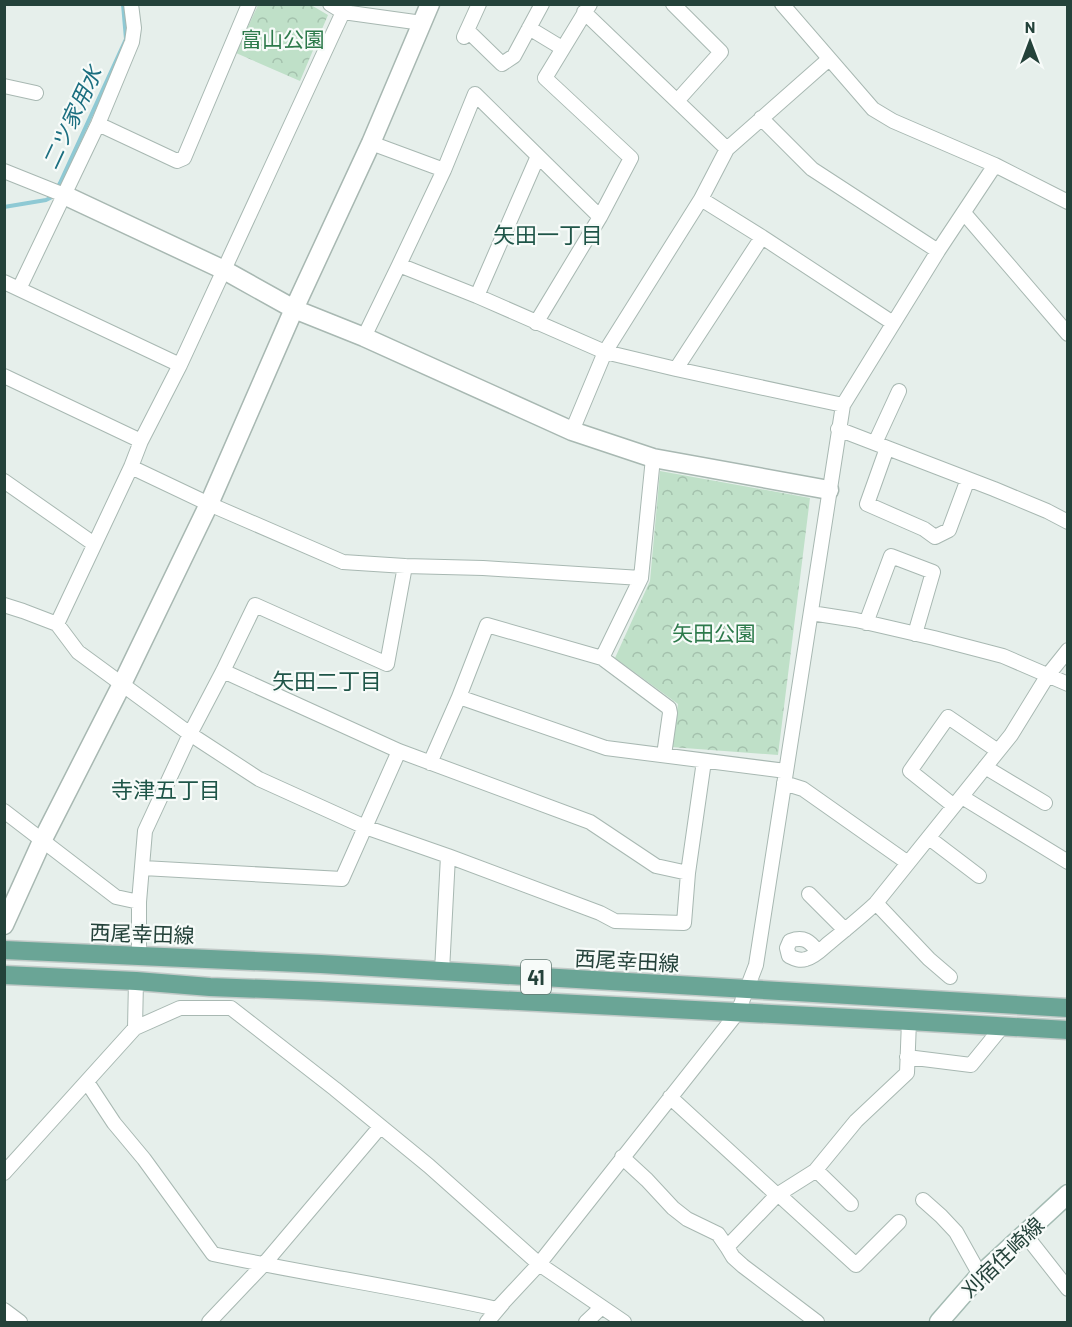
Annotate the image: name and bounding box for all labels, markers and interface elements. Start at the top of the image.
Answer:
north arrow [1000,12,1060,72]
text: N [1025,17,1035,36]
park label: 富山公園 [241,26,325,51]
water label: 二ツ家用水 [36,60,107,172]
district label: 矢田一丁目 [493,221,603,247]
park label: 矢田公園 [672,620,756,645]
district label: 矢田二丁目 [272,667,382,693]
district label: 寺津五丁目 [111,776,221,802]
street label: 西尾幸田線 [89,919,195,947]
street label: 西尾幸田線 [574,945,680,975]
road number: 41 [521,960,551,994]
street label: 刈宿住崎線 [956,1212,1048,1302]

